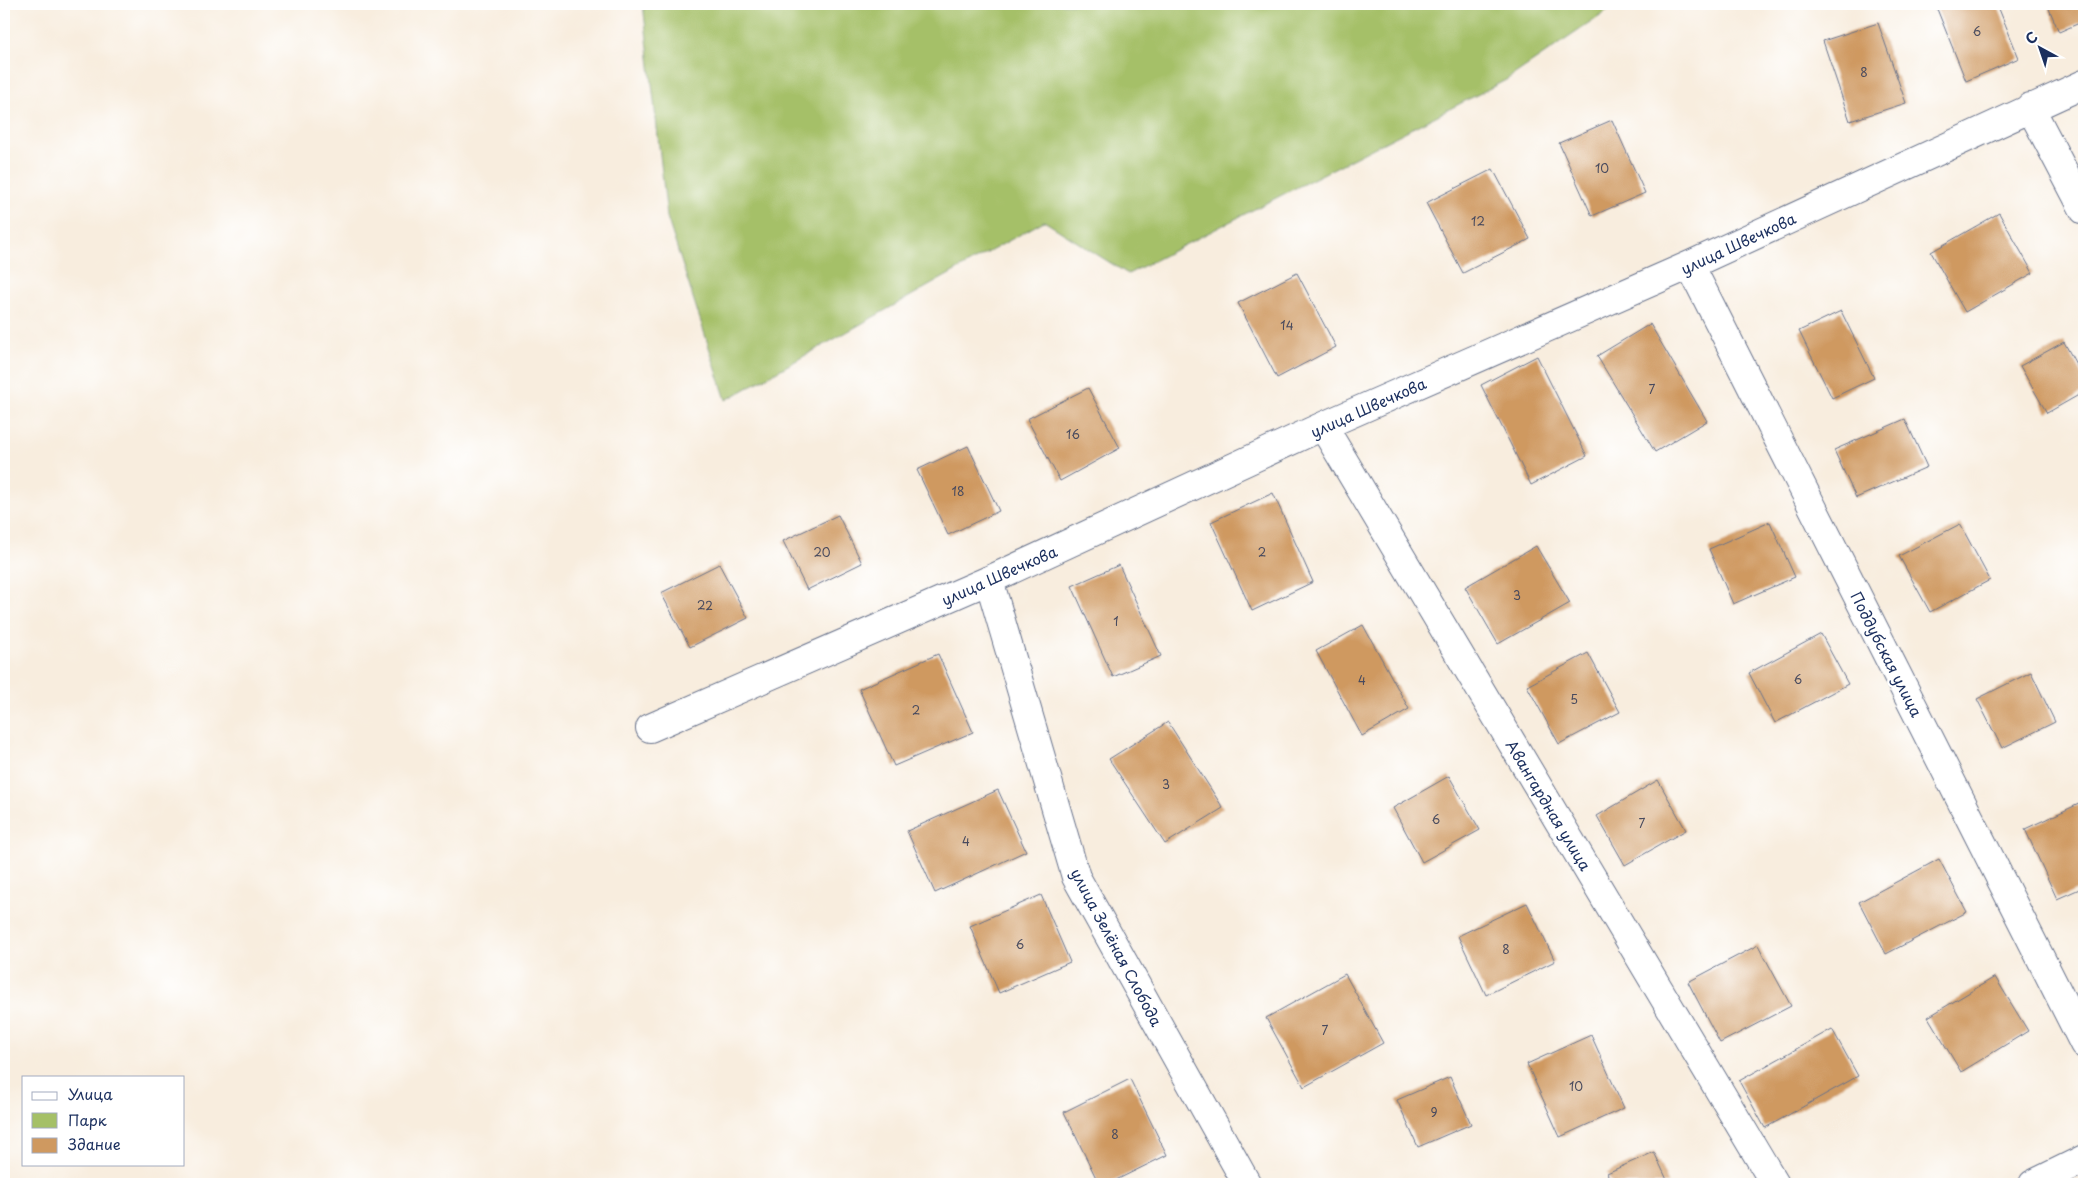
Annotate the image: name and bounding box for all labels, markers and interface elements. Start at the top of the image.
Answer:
house number: 6 [1973,22,1981,40]
north arrow [2016,22,2066,72]
text: С [2021,26,2042,49]
house number: 8 [1860,63,1868,81]
house number: 10 [1595,159,1609,177]
street label: улица Швечкова [1677,206,1800,280]
house number: 12 [1471,212,1485,230]
house number: 14 [1280,316,1294,334]
street label: улица Швечкова [1306,371,1430,443]
house number: 7 [1649,380,1656,398]
house number: 16 [1066,425,1080,443]
house number: 18 [952,482,964,500]
street label: улица Швечкова [937,539,1061,611]
house number: 20 [813,543,831,561]
house number: 2 [1258,543,1266,561]
house number: 3 [1513,586,1521,604]
street label: Поддубская улица [1845,587,1929,721]
house number: 22 [697,596,713,614]
house number: 1 [1113,612,1119,630]
house number: 6 [1794,670,1802,688]
house number: 4 [1358,671,1366,689]
house number: 5 [1570,690,1578,708]
house number: 2 [912,701,920,719]
street label: Авангардная улица [1501,735,1598,875]
house number: 3 [1162,775,1170,793]
house number: 6 [1432,810,1440,828]
house number: 7 [1639,814,1646,832]
house number: 4 [962,832,970,850]
street label: улица Зелёная Слобода [1066,864,1169,1031]
house number: 6 [1016,935,1024,953]
house number: 8 [1502,940,1510,958]
house number: 7 [1322,1021,1329,1039]
legend [22,1076,185,1166]
house number: 10 [1569,1077,1583,1095]
text: Улица [68,1082,113,1105]
house number: 9 [1430,1103,1438,1121]
text: Парк [68,1108,107,1131]
house number: 8 [1111,1125,1119,1143]
text: Здание [68,1132,121,1155]

